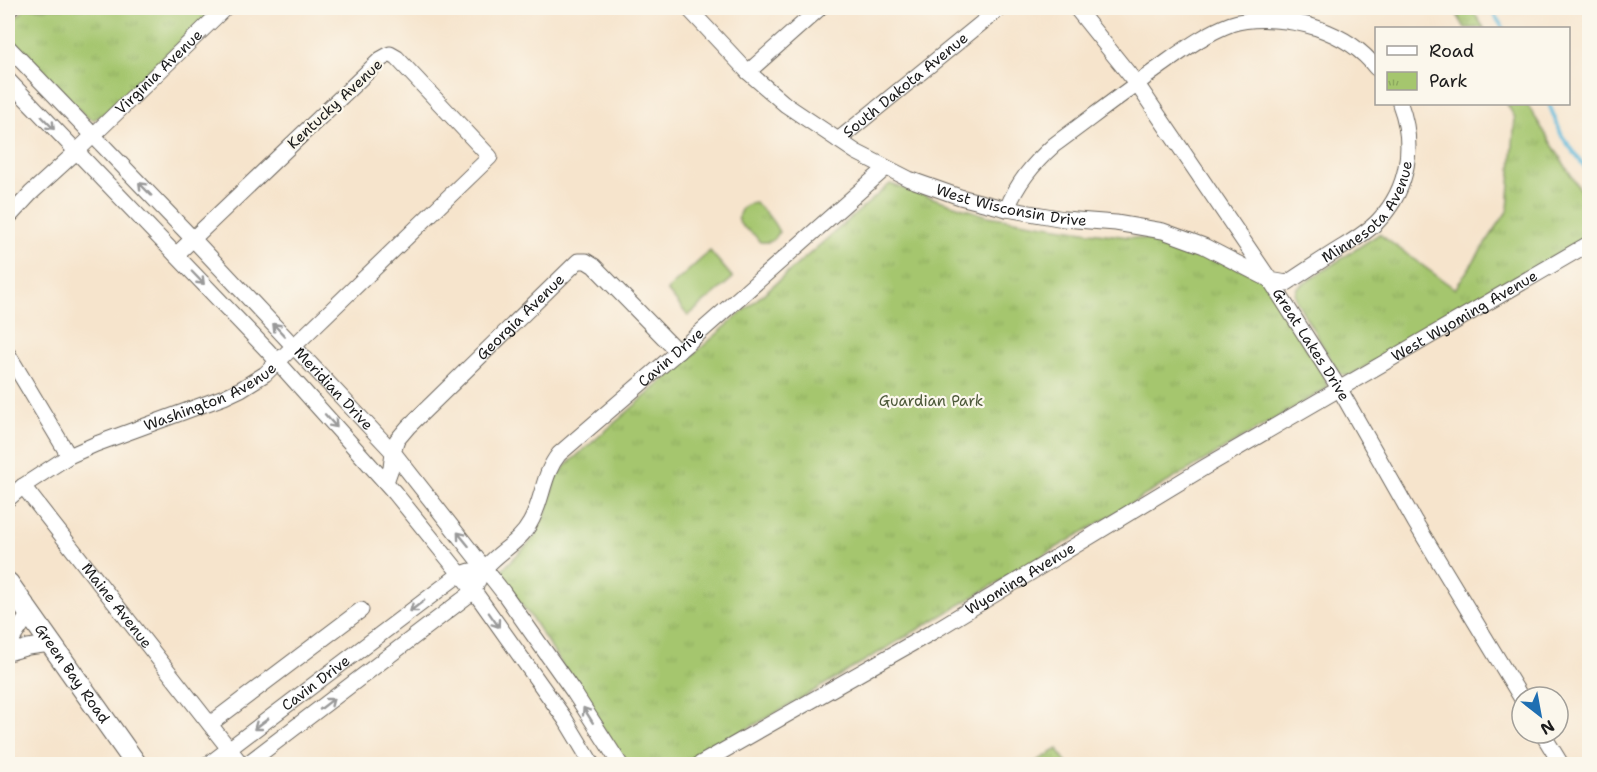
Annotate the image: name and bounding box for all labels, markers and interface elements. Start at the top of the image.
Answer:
street label: Virginia Avenue [111,25,207,119]
legend [1375,27,1570,105]
street label: South Dakota Avenue [839,28,972,142]
text: Road [1429,39,1474,63]
street label: Kentucky Avenue [283,55,387,153]
text: Park [1429,69,1468,93]
one-way arrow [41,115,55,130]
street label: Minnesota Avenue [1318,159,1417,268]
street label: West Wisconsin Drive [933,179,1087,231]
one-way arrow [137,181,152,196]
street label: West Wyoming Avenue [1388,266,1541,366]
one-way arrow [191,270,205,285]
street label: Georgia Avenue [472,270,569,365]
street label: Great Lakes Drive [1268,284,1354,405]
one-way arrow [272,323,286,338]
street label: Cavin Drive [634,323,708,392]
street label: Meridian Drive [290,343,378,435]
street label: Washington Avenue [141,358,281,436]
park label: Guardian Park [879,391,983,411]
one-way arrow [324,413,338,428]
one-way arrow [456,532,469,548]
street label: Wyoming Avenue [962,538,1079,620]
street label: Maine Avenue [77,559,157,652]
one-way arrow [409,600,425,613]
one-way arrow [488,611,500,627]
street label: Green Bay Road [30,620,115,728]
street label: Cavin Drive [278,651,354,716]
north arrow [1510,685,1570,745]
one-way arrow [318,697,334,710]
one-way arrow [582,707,594,724]
text: N [1537,715,1558,740]
one-way arrow [254,718,270,730]

